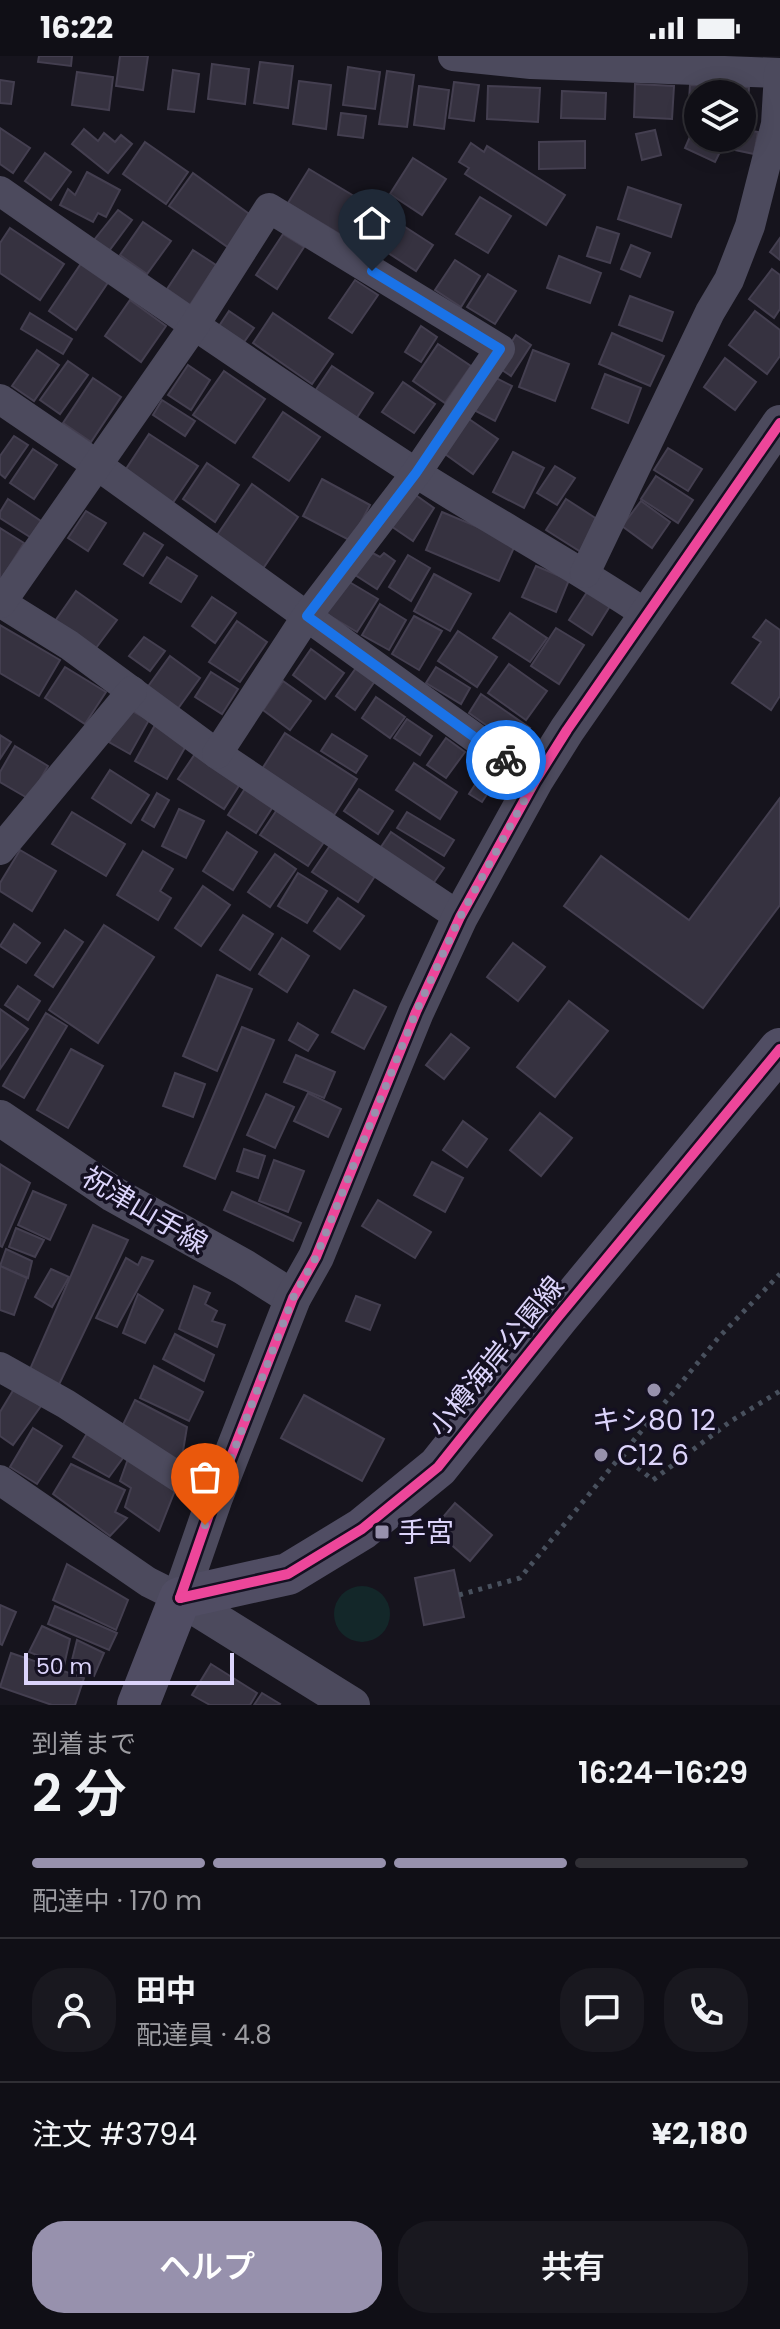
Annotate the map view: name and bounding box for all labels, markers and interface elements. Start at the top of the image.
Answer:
text: 16:22 [40,6,113,49]
map controls [684,80,756,152]
button: layers [684,80,756,152]
pin [338,189,406,271]
icon: home [350,201,394,245]
courier [466,720,546,800]
icon: bike [484,738,528,782]
street label: 祝津山手線 [75,1158,215,1263]
street label: 小樽海岸公園線 [420,1268,573,1445]
marker: キシ80 12 [645,1381,663,1399]
place label: キシ80 12 [592,1401,716,1440]
place label: C12 6 [617,1436,689,1475]
pin [171,1443,239,1525]
marker: C12 6 [592,1446,610,1464]
icon: bag [183,1455,227,1499]
place label: 手宮 [398,1513,454,1552]
marker: 手宮 [373,1523,391,1541]
scale bar [24,1649,234,1685]
text: 50 m [36,1651,92,1682]
text: 到着まで [32,1726,136,1762]
text: 16:24–16:29 [578,1751,748,1794]
text: 2 分 [32,1757,126,1830]
text: 配達中 · 170 m [32,1883,202,1919]
button: person [32,1968,116,2052]
button: chat [560,1968,644,2052]
button: phone [664,1968,748,2052]
text: 田中 [136,1969,196,2012]
text: 配達員 · 4.8 [136,2017,272,2053]
text: ¥2,180 [652,2112,748,2155]
text: 注文 #3794 [32,2113,197,2156]
button: ヘルプ [32,2221,382,2313]
button: 共有 [398,2221,748,2313]

